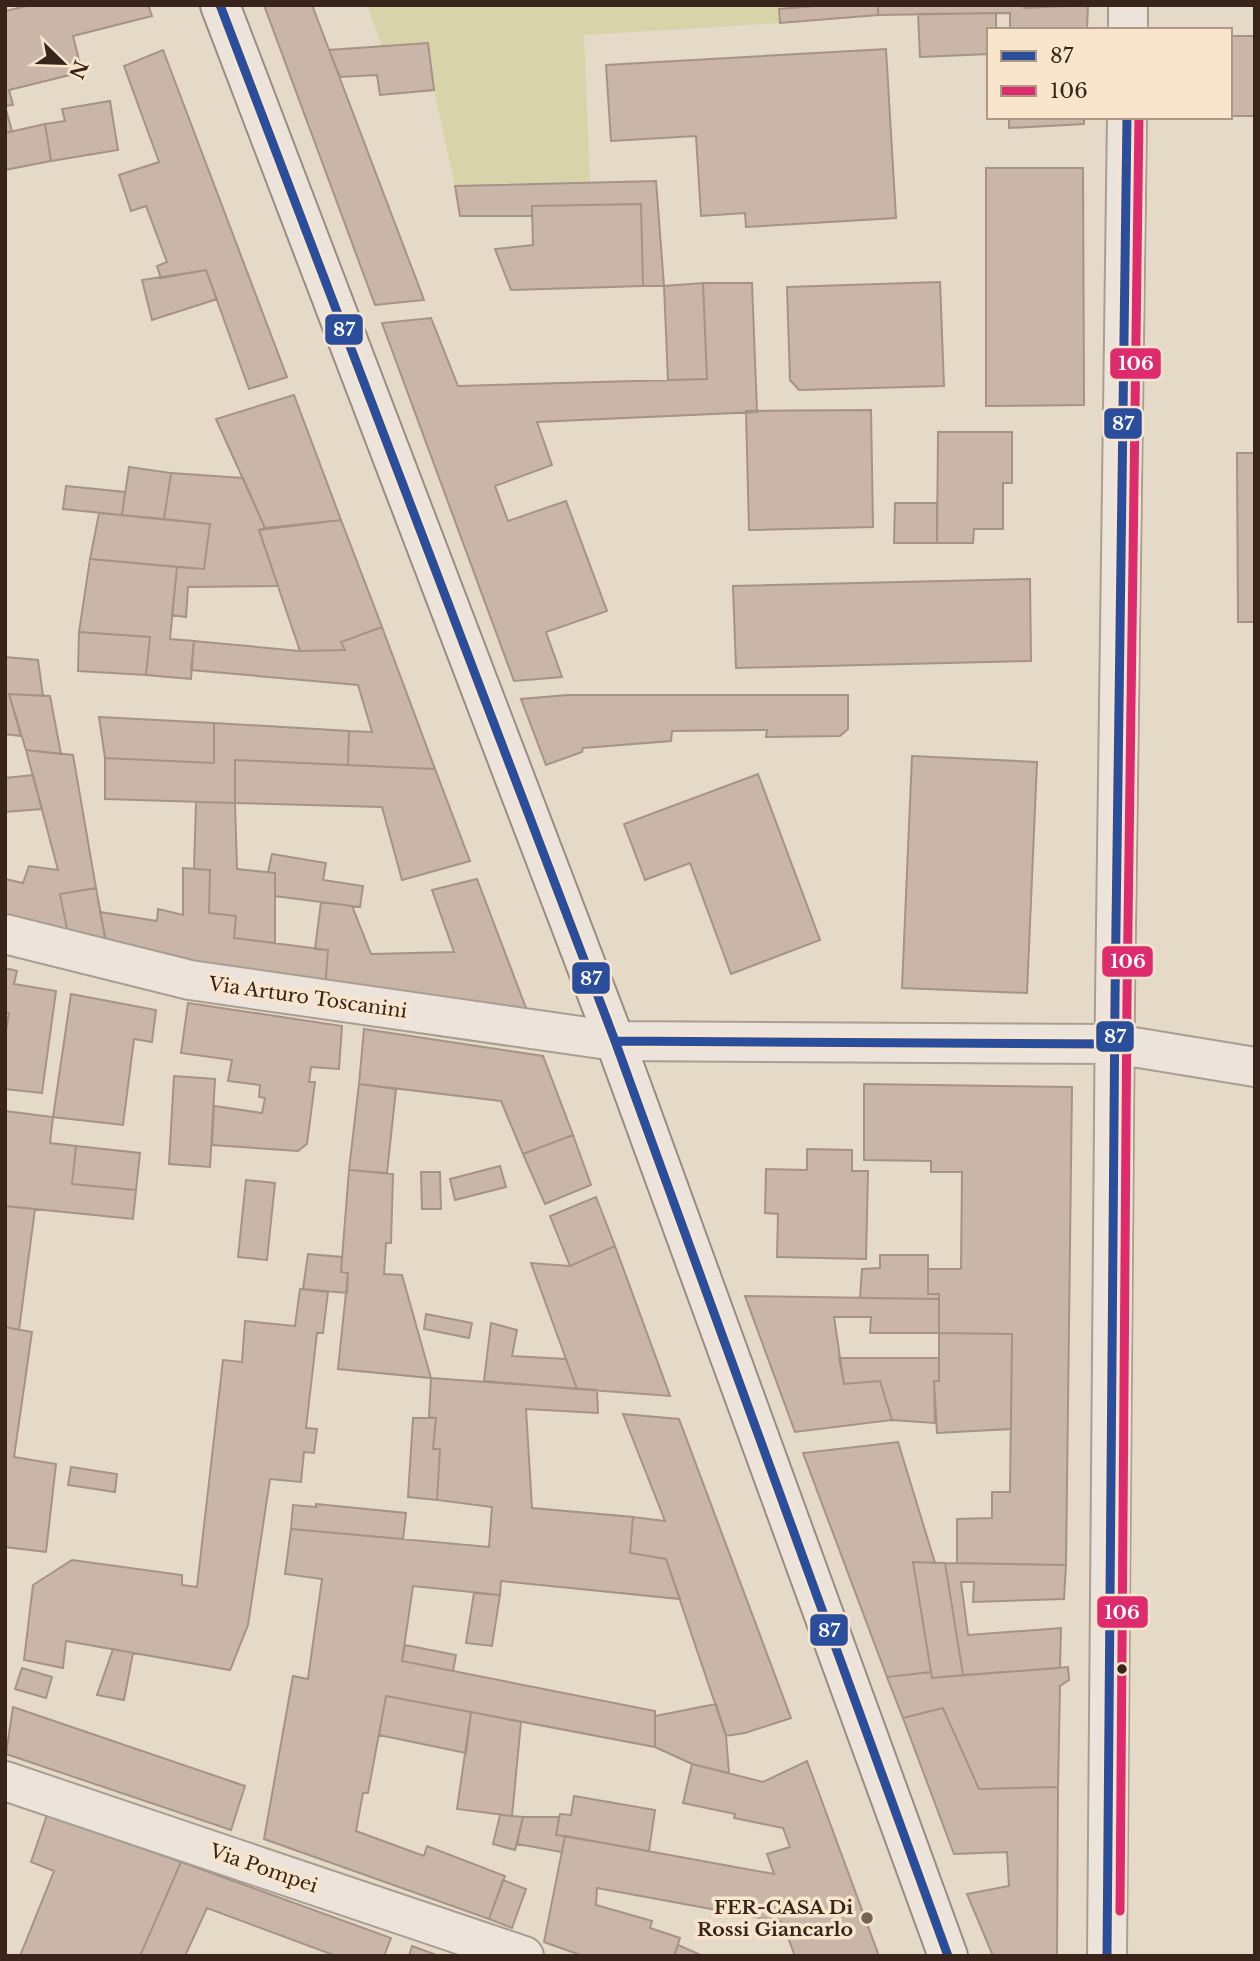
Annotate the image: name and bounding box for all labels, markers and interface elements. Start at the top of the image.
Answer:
north arrow [28,28,98,98]
legend [987,28,1232,119]
text: 87 [1050,43,1074,69]
text: N [64,57,92,82]
text: 106 [1050,78,1088,104]
line badge: 87 [324,313,364,346]
text: 87 [333,318,356,341]
line badge: 106 [1109,347,1162,380]
text: 106 [1118,352,1154,375]
line badge: 87 [1103,407,1143,440]
text: 87 [1112,412,1135,435]
line badge: 106 [1101,945,1154,978]
text: 106 [1110,950,1146,973]
line badge: 87 [571,961,611,995]
text: 87 [580,967,603,990]
street label: Via Arturo Toscanini [206,972,409,1023]
line badge: 87 [1095,1020,1135,1053]
text: 87 [1104,1025,1127,1048]
line badge: 106 [1096,1595,1149,1629]
text: 106 [1104,1601,1140,1624]
line badge: 87 [809,1613,849,1647]
text: 87 [818,1619,841,1642]
unlabelled marker [1115,1662,1129,1676]
street label: Via Pompei [206,1839,321,1898]
place label: FER-CASA Di Rossi Giancarlo [697,1896,853,1941]
marker: FER-CASA Di Rossi Giancarlo [859,1910,875,1926]

